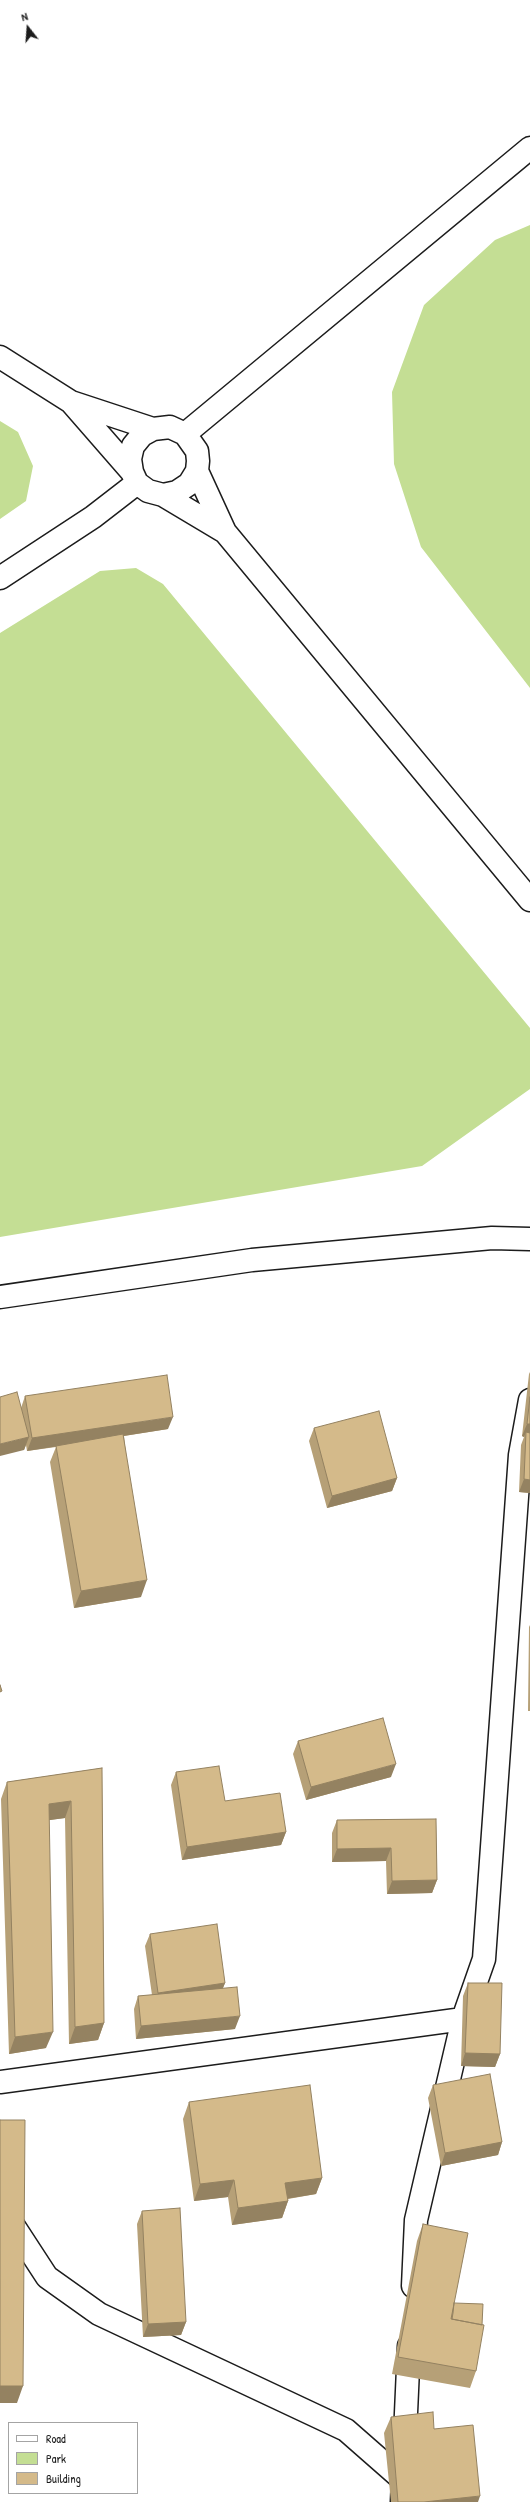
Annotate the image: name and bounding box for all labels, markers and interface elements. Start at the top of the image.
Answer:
north arrow [8,8,48,48]
text: N [20,9,29,24]
legend [8,2422,138,2494]
text: Road [46,2430,66,2447]
text: Park [46,2450,66,2467]
text: Building [46,2470,81,2487]

